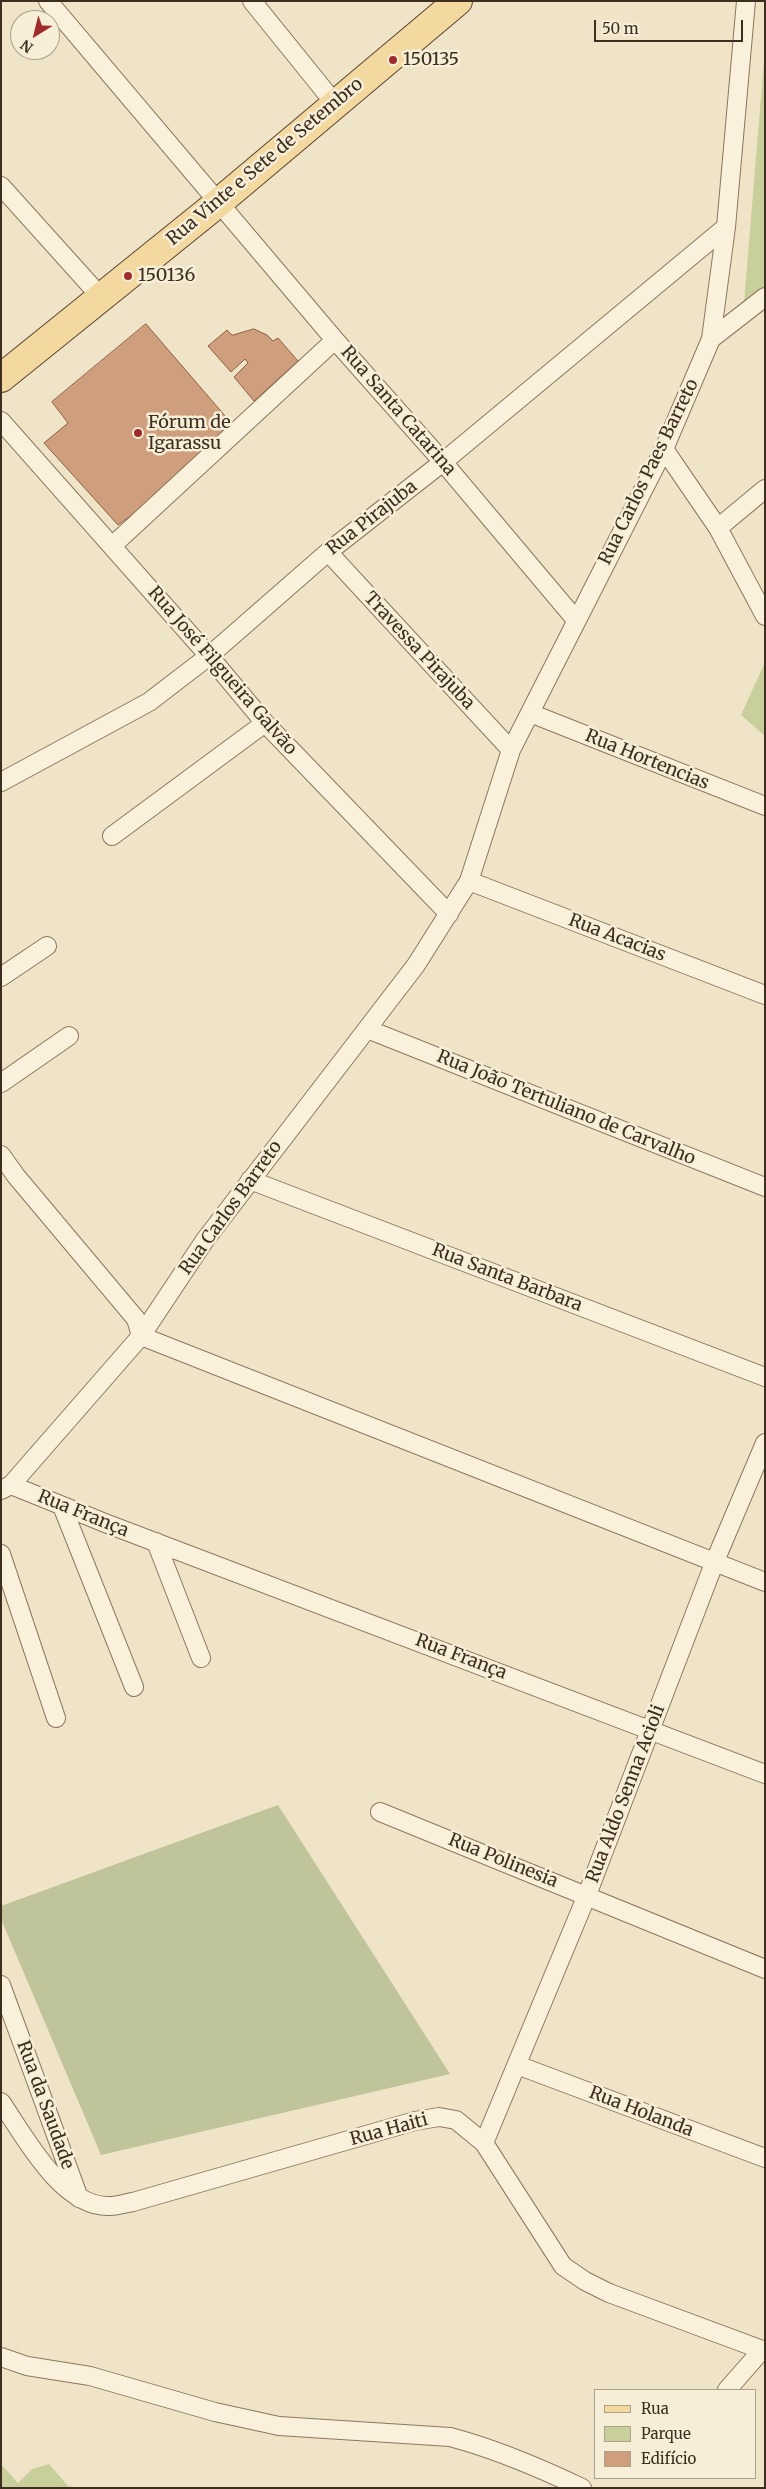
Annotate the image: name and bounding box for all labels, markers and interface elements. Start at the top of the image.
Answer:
north arrow [10,10,60,60]
scale bar [596,10,745,42]
text: 50 m [602,19,639,38]
text: N [17,36,37,57]
place label: 150135 [403,49,459,71]
marker: 150135 [387,54,399,66]
street label: Rua Vinte e Sete de Setembro [163,74,367,250]
place label: 150136 [138,265,195,287]
marker: 150136 [122,270,134,282]
street label: Rua Santa Catarina [336,342,460,480]
street label: Rua Carlos Paes Barreto [595,376,703,568]
place label: Fórum de Igarassu [148,412,231,454]
marker: Fórum de Igarassu [132,427,144,439]
street label: Rua Pirajuba [322,476,422,560]
street label: Rua José Filgueira Galvão [143,582,301,760]
street label: Travessa Pirajuba [359,588,479,714]
street label: Rua Hortencias [582,725,712,795]
street label: Rua Acacias [565,910,669,966]
street label: Rua João Tertuliano de Carvalho [434,1046,698,1170]
street label: Rua Carlos Barreto [175,1137,287,1279]
street label: Rua Santa Barbara [429,1239,585,1317]
street label: Rua França [34,1486,132,1542]
street label: Rua França [412,1630,510,1684]
street label: Rua Aldo Senna Acioli [582,1702,670,1886]
street label: Rua Polinesia [445,1829,561,1893]
street label: Rua da Saudade [12,2038,78,2172]
street label: Rua Holanda [586,2082,696,2142]
street label: Rua Haiti [348,2109,430,2151]
legend [594,2389,756,2479]
text: Rua [641,2399,669,2418]
text: Parque [641,2424,691,2443]
text: Edifício [641,2449,696,2468]

